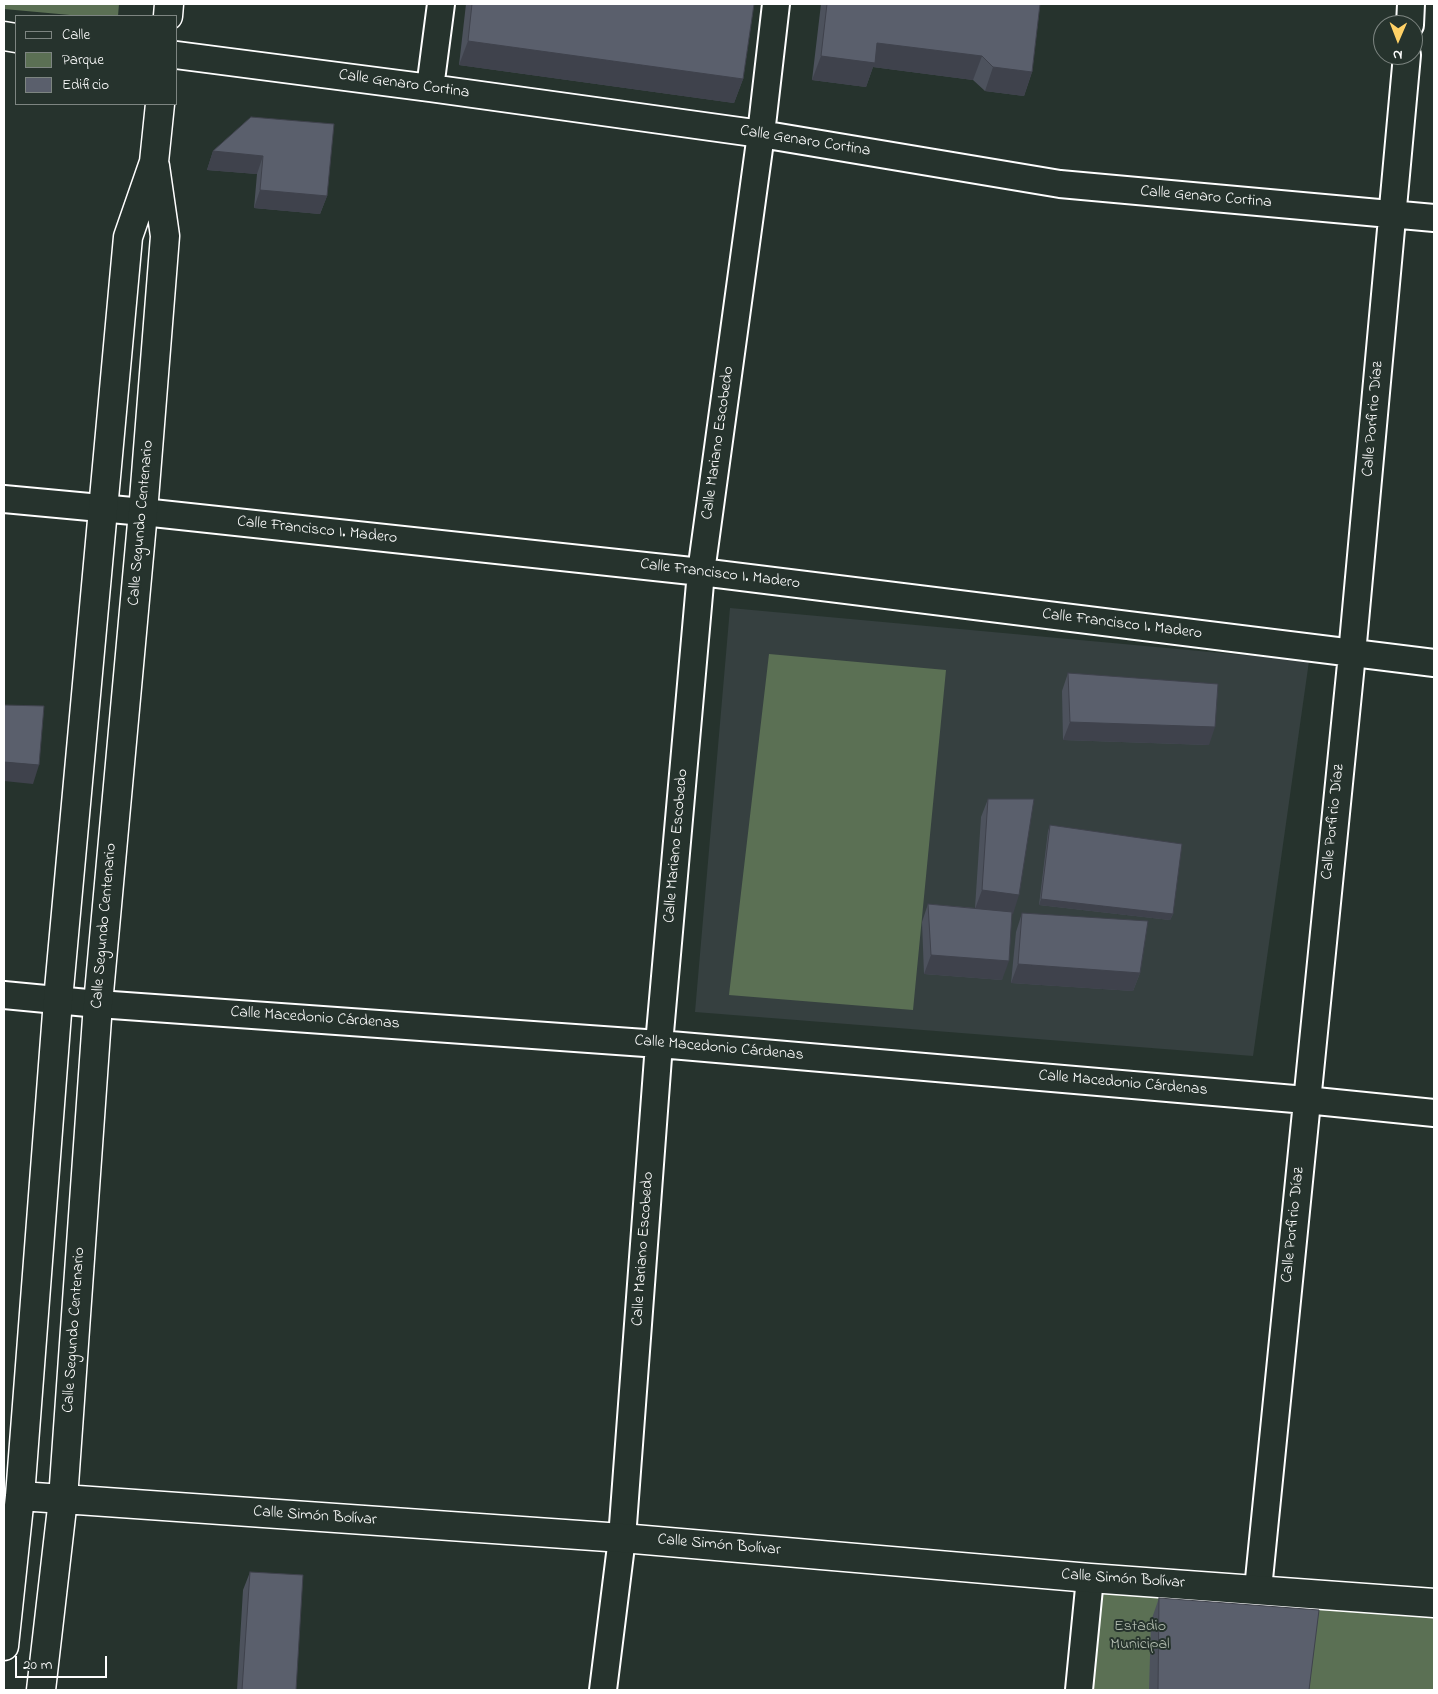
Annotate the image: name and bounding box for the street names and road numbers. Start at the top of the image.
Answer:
street label: Calle Genaro Cortina [337,66,471,104]
street label: Calle Genaro Cortina [738,122,872,162]
street label: Calle Genaro Cortina [1140,183,1272,213]
street label: Calle Porfirio Díaz [1359,360,1389,478]
street label: Calle Mariano Escobedo [699,365,739,521]
street label: Calle Segundo Centenario [125,439,159,607]
street label: Calle Francisco I. Madero [236,513,398,549]
street label: Calle Francisco I. Madero [639,556,801,594]
street label: Calle Francisco I. Madero [1041,606,1203,644]
street label: Calle Porfirio Díaz [1318,763,1350,881]
street label: Calle Mariano Escobedo [661,768,693,924]
street label: Calle Segundo Centenario [88,842,122,1010]
street label: Calle Macedonio Cárdenas [230,1004,400,1034]
street label: Calle Macedonio Cárdenas [634,1032,804,1066]
street label: Calle Macedonio Cárdenas [1038,1067,1208,1101]
street label: Calle Porfirio Díaz [1278,1166,1310,1284]
street label: Calle Mariano Escobedo [629,1171,659,1327]
street label: Calle Segundo Centenario [60,1247,90,1413]
street label: Calle Simón Bolívar [253,1503,377,1531]
street label: Calle Simón Bolívar [657,1531,781,1561]
street label: Calle Simón Bolívar [1061,1566,1185,1594]

